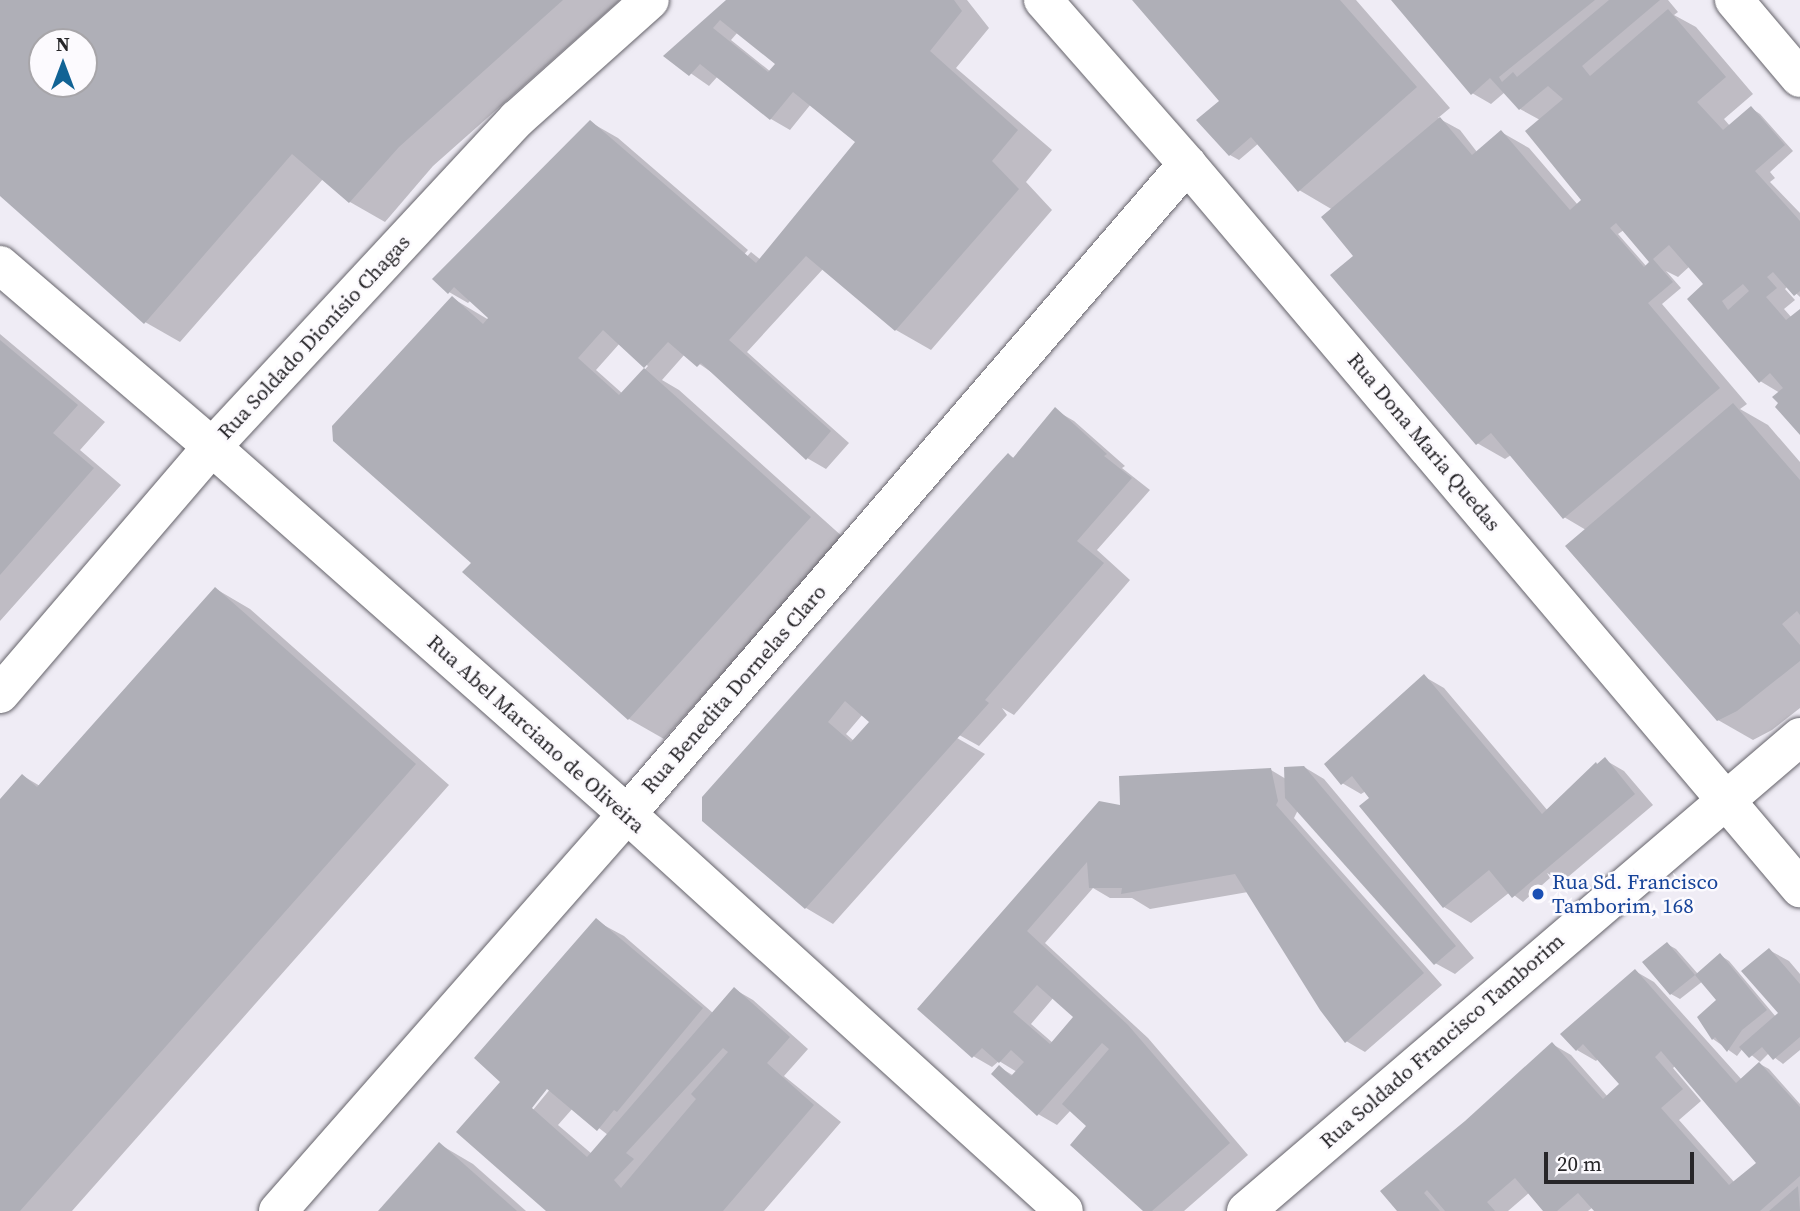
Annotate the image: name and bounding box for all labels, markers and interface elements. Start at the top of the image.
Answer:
north arrow [28,28,98,98]
text: N [56,31,70,57]
street label: Rua Soldado Dionísio Chagas [213,230,415,444]
street label: Rua Dona Maria Quedas [1342,348,1506,536]
street label: Rua Benedita Dornelas Claro [636,579,832,799]
street label: Rua Abel Marciano de Oliveira [422,630,650,838]
place label: Rua Sd. Francisco Tamborim, 168 [1552,869,1718,919]
marker: Rua Sd. Francisco Tamborim, 168 [1530,886,1546,902]
street label: Rua Soldado Francisco Tamborim [1315,928,1569,1154]
scale bar [1548,1138,1699,1182]
text: 20 m [1557,1149,1602,1178]

